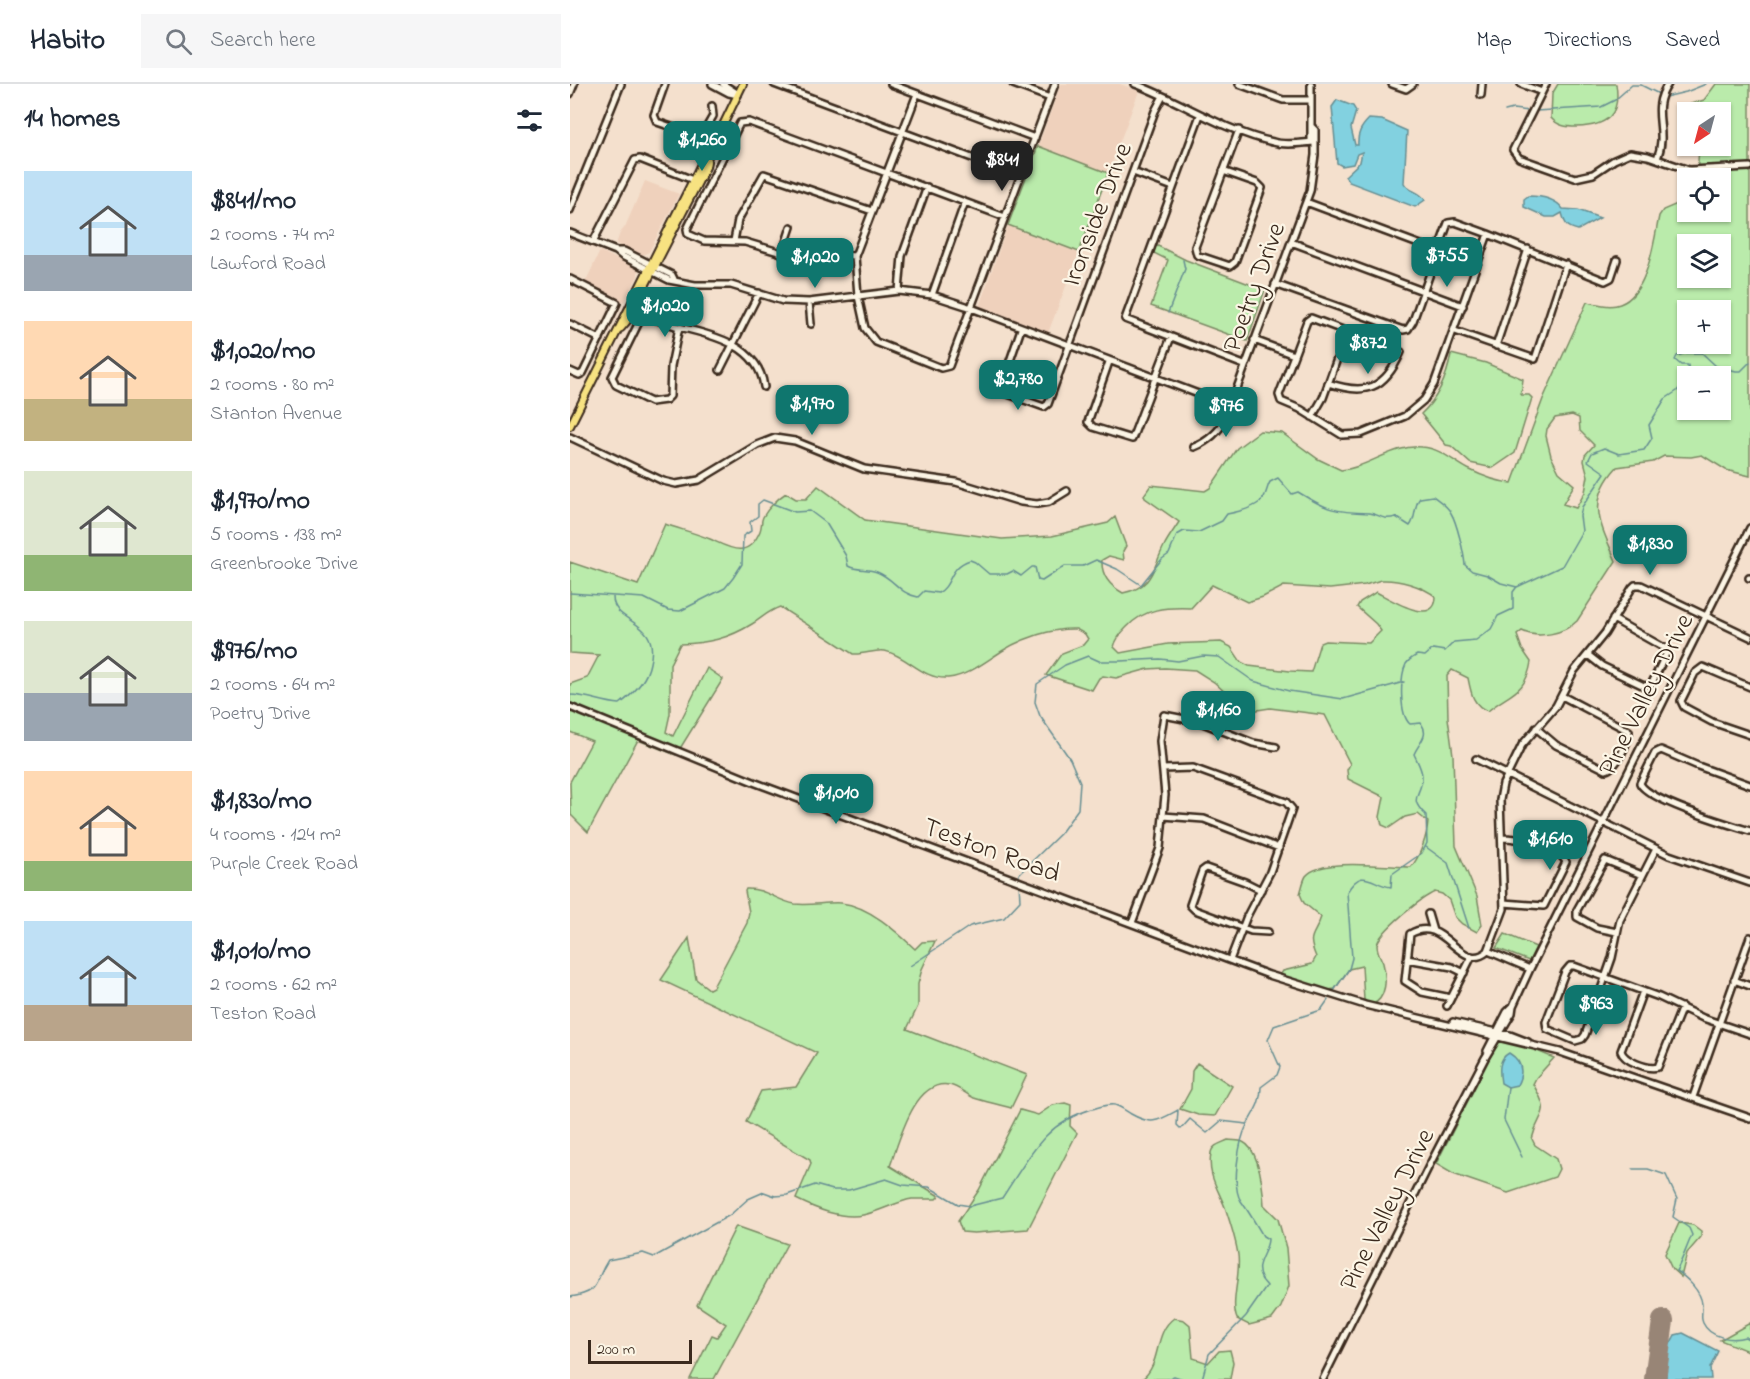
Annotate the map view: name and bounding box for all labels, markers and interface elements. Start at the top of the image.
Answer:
search box [141,14,561,68]
text: Habito [30,21,105,62]
icon: search [162,25,195,58]
text: Search here [210,25,316,57]
text: Map [1476,26,1512,56]
text: Directions [1545,26,1632,56]
text: Saved [1665,26,1720,56]
text: 14 homes [24,101,120,139]
north arrow [1677,102,1731,156]
map controls [1677,102,1731,420]
icon: filters [513,104,546,137]
pin: $1,260 [653,121,751,172]
text: $1,260 [677,126,727,155]
street label: Ironside Drive [1053,137,1144,292]
pin: $841 [966,141,1038,192]
text: $841 [985,146,1019,175]
button: locate [1677,168,1731,222]
text: $841/mo [210,183,296,221]
icon: home [72,195,144,267]
street label: Poetry Drive [1214,217,1297,358]
text: 2 rooms · 74 m² [210,221,335,250]
button: layers [1677,234,1731,288]
pin: $755 [1411,237,1483,288]
pin: $1,020 [766,238,864,289]
text: $755 [1425,242,1469,271]
text: $1,020 [790,243,840,272]
text: Lawford Road [210,250,326,279]
pin: $1,020 [616,287,714,338]
text: $1,020 [640,292,690,321]
button: + [1677,300,1731,354]
pin: $872 [1332,324,1404,375]
text: $872 [1349,329,1387,358]
text: $1,020/mo [210,333,316,371]
icon: home [72,345,144,417]
pin: $2,780 [969,360,1067,411]
text: $2,780 [993,365,1043,394]
button: − [1677,366,1731,420]
text: 2 rooms · 80 m² [210,371,335,400]
pin: $1,970 [763,385,861,436]
pin: $976 [1190,387,1262,438]
text: $1,970 [790,390,834,419]
text: $976 [1208,392,1244,421]
text: Stanton Avenue [210,400,342,429]
text: $1,970/mo [210,483,310,521]
icon: home [72,495,144,567]
text: 5 rooms · 138 m² [210,521,342,550]
pin: $1,830 [1601,525,1699,576]
text: $1,830 [1627,530,1673,559]
text: Greenbrooke Drive [210,550,358,579]
street label: Pine Valley Drive [1590,606,1705,783]
text: $976/mo [210,633,297,671]
icon: home [72,645,144,717]
text: 2 rooms · 64 m² [210,671,335,700]
pin: $1,160 [1169,691,1267,742]
text: $1,160 [1195,696,1241,725]
text: Poetry Drive [210,700,311,729]
pin: $1,010 [787,774,885,825]
text: $1,010 [813,779,859,808]
text: $1,830/mo [210,783,312,821]
icon: home [72,795,144,867]
street label: Teston Road [917,809,1065,894]
pin: $1,610 [1501,820,1599,871]
text: 4 rooms · 124 m² [210,821,341,850]
text: $1,610 [1527,825,1573,854]
text: Purple Creek Road [210,850,358,879]
text: $1,010/mo [210,933,311,971]
icon: home [72,945,144,1017]
text: 2 rooms · 62 m² [210,971,337,1000]
pin: $963 [1560,985,1632,1036]
text: $963 [1578,990,1614,1019]
text: Teston Road [210,1000,316,1029]
street label: Pine Valley Drive [1331,1121,1446,1298]
scale bar [588,1337,692,1364]
text: 200 m [597,1338,635,1362]

